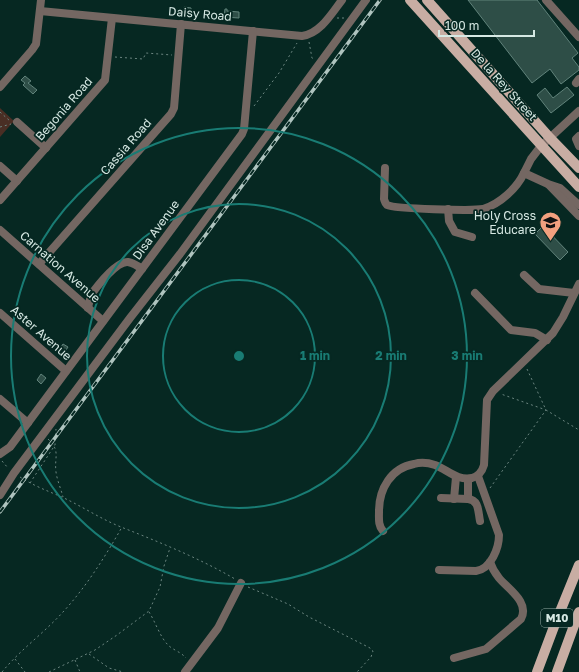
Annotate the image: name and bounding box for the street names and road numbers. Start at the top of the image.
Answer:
street label: Daisy Road [168,3,233,24]
street label: De la Rey Street [468,45,541,124]
street label: Begonia Road [32,74,95,144]
street label: Cassia Road [97,115,154,178]
street label: Disa Avenue [129,197,182,262]
street label: Carnation Avenue [17,228,104,306]
street label: Aster Avenue [8,302,75,363]
road number: M10 [541,609,573,627]

